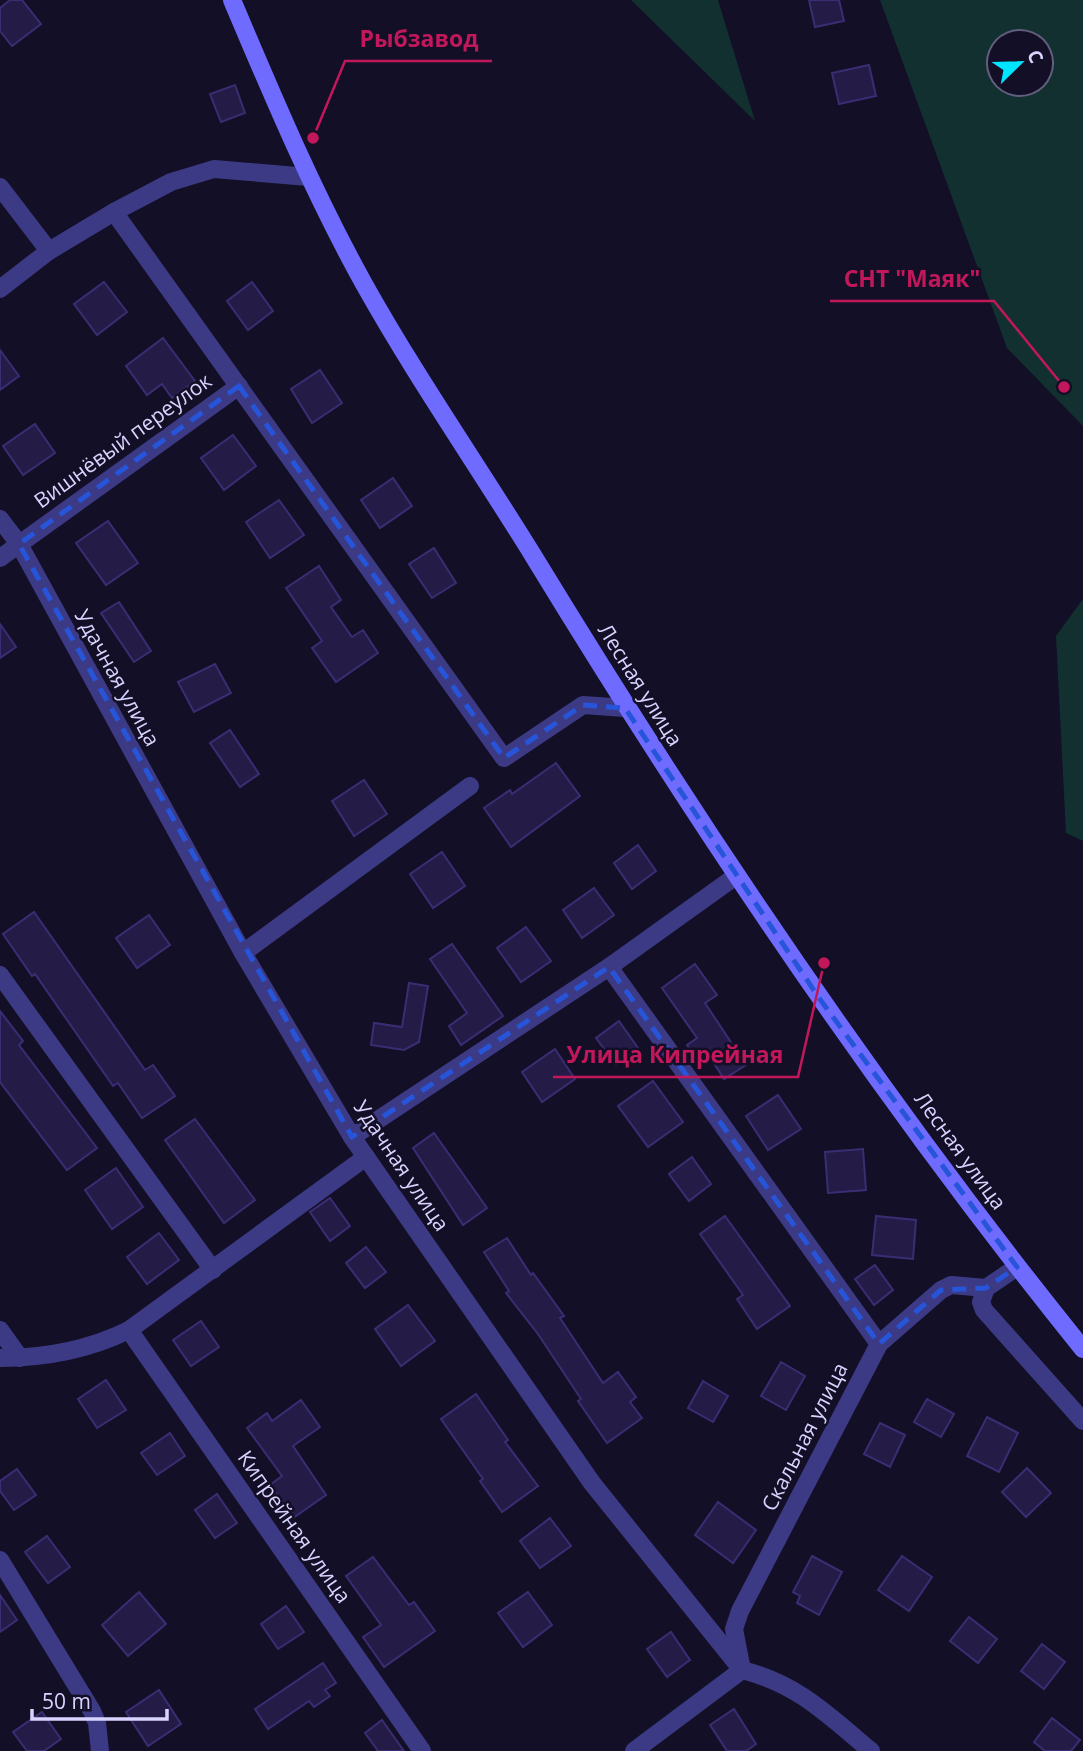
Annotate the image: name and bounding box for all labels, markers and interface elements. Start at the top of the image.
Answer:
callout: Рыбзавод [345,17,492,61]
text: Рыбзавод [360,22,478,54]
north arrow [985,28,1055,98]
text: С [1021,46,1050,67]
callout: СНТ "Маяк" [830,257,994,301]
text: СНТ "Маяк" [844,262,980,294]
street label: Вишнёвый переулок [28,366,217,514]
street label: Удачная улица [69,604,167,751]
street label: Лесная улица [592,618,690,751]
callout: Улица Кипрейная [553,1033,798,1077]
text: Улица Кипрейная [567,1038,783,1070]
street label: Лесная улица [909,1086,1013,1215]
street label: Удачная улица [348,1095,456,1236]
street label: Скальная улица [755,1358,854,1515]
street label: Кипрейная улица [232,1445,358,1608]
scale bar [32,1678,166,1722]
text: 50 m [42,1687,91,1715]

